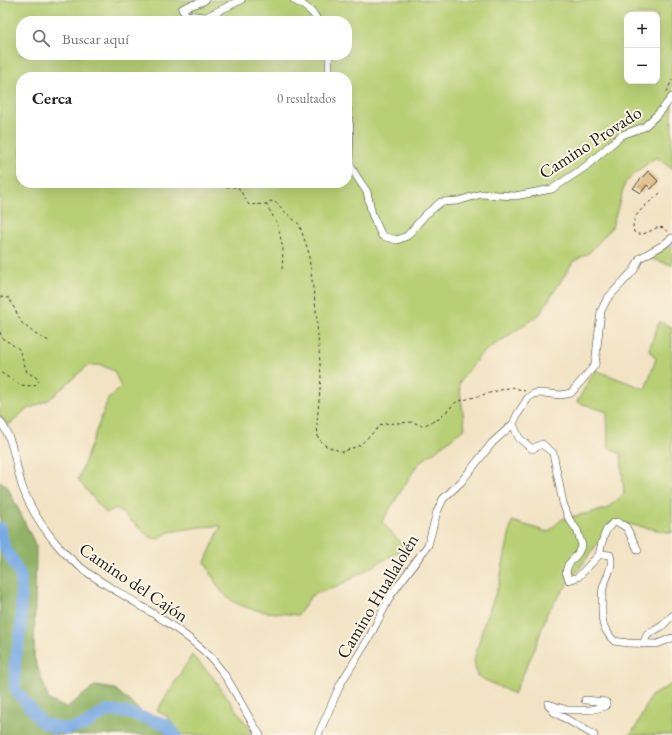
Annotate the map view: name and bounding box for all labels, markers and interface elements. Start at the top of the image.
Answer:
map controls [624,12,660,84]
button: + [624,12,660,48]
search box [16,16,352,60]
icon: search [30,27,52,49]
text: Buscar aquí [62,29,129,48]
button: − [624,48,660,84]
text: Cerca [32,87,72,109]
text: 0 resultados [277,90,336,107]
street label: Camino Provado [534,100,646,184]
street label: Camino Huallalolén [331,529,423,662]
street label: Camino del Cajón [75,537,193,627]

